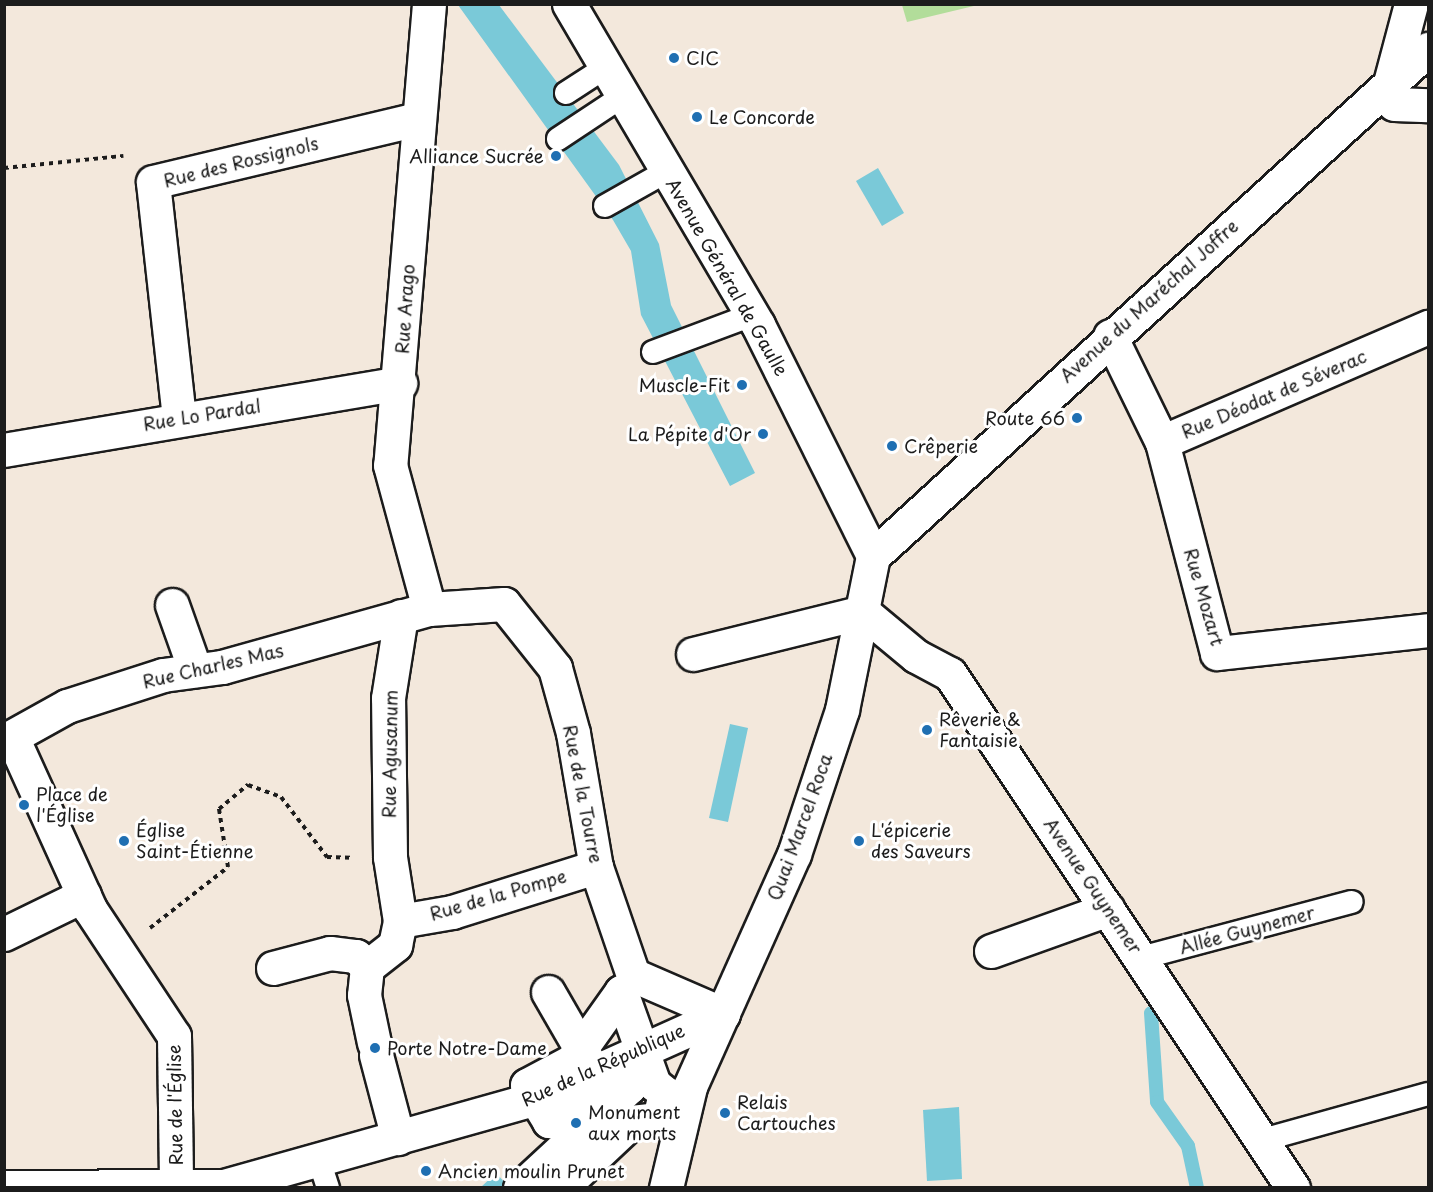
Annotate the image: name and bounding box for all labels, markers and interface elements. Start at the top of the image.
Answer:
place label: CIC [686,47,719,69]
marker: CIC [667,51,681,65]
place label: Le Concorde [709,106,817,128]
marker: Le Concorde [690,110,704,124]
street label: Rue des Rossignols [160,132,322,192]
place label: Alliance Sucrée [409,145,544,167]
marker: Alliance Sucrée [549,149,563,163]
street label: Avenue Général de Gaulle [661,174,793,380]
street label: Avenue du Maréchal Joffre [1055,215,1243,387]
street label: Rue Arago [391,262,419,356]
street label: Rue Déodat de Séverac [1177,345,1371,443]
place label: Muscle-Fit [639,374,730,396]
marker: Muscle-Fit [735,378,749,392]
street label: Rue Lo Pardal [141,395,263,435]
place label: Route 66 [985,407,1065,429]
marker: Route 66 [1070,411,1084,425]
place label: La Pépite d'Or [628,423,751,445]
marker: La Pépite d'Or [756,427,770,441]
place label: Crêperie [904,435,978,457]
marker: Crêperie [885,439,899,453]
street label: Rue Mozart [1180,545,1228,649]
street label: Rue Charles Mas [139,639,287,693]
street label: Rue Agusanum [378,689,402,819]
place label: Rêverie & Fantaisie [939,709,1021,752]
street label: Rue de la Tourre [559,721,607,867]
marker: Rêverie & Fantaisie [920,723,934,737]
street label: Quai Marcel Roca [763,750,837,904]
place label: Place de l'Église [36,784,108,826]
marker: Place de l'Église [17,798,31,812]
street label: Avenue Guynemer [1040,814,1146,958]
place label: Église Saint-Étienne [136,820,253,862]
place label: L'épicerie des Saveurs [871,820,970,862]
marker: Église Saint-Étienne [117,834,131,848]
marker: L'épicerie des Saveurs [852,834,866,848]
street label: Rue de la Pompe [426,865,570,925]
street label: Allée Guynemer [1176,901,1318,959]
street label: Rue de la République [516,1018,690,1112]
place label: Porte Notre-Dame [387,1037,547,1059]
marker: Porte Notre-Dame [368,1041,382,1055]
street label: Rue de l'Église [163,1043,187,1167]
place label: Relais Cartouches [737,1092,836,1134]
place label: Monument aux morts [588,1102,680,1144]
marker: Relais Cartouches [718,1106,732,1120]
marker: Monument aux morts [569,1116,583,1130]
place label: Ancien moulin Prunet [438,1160,626,1182]
marker: Ancien moulin Prunet [419,1164,433,1178]

